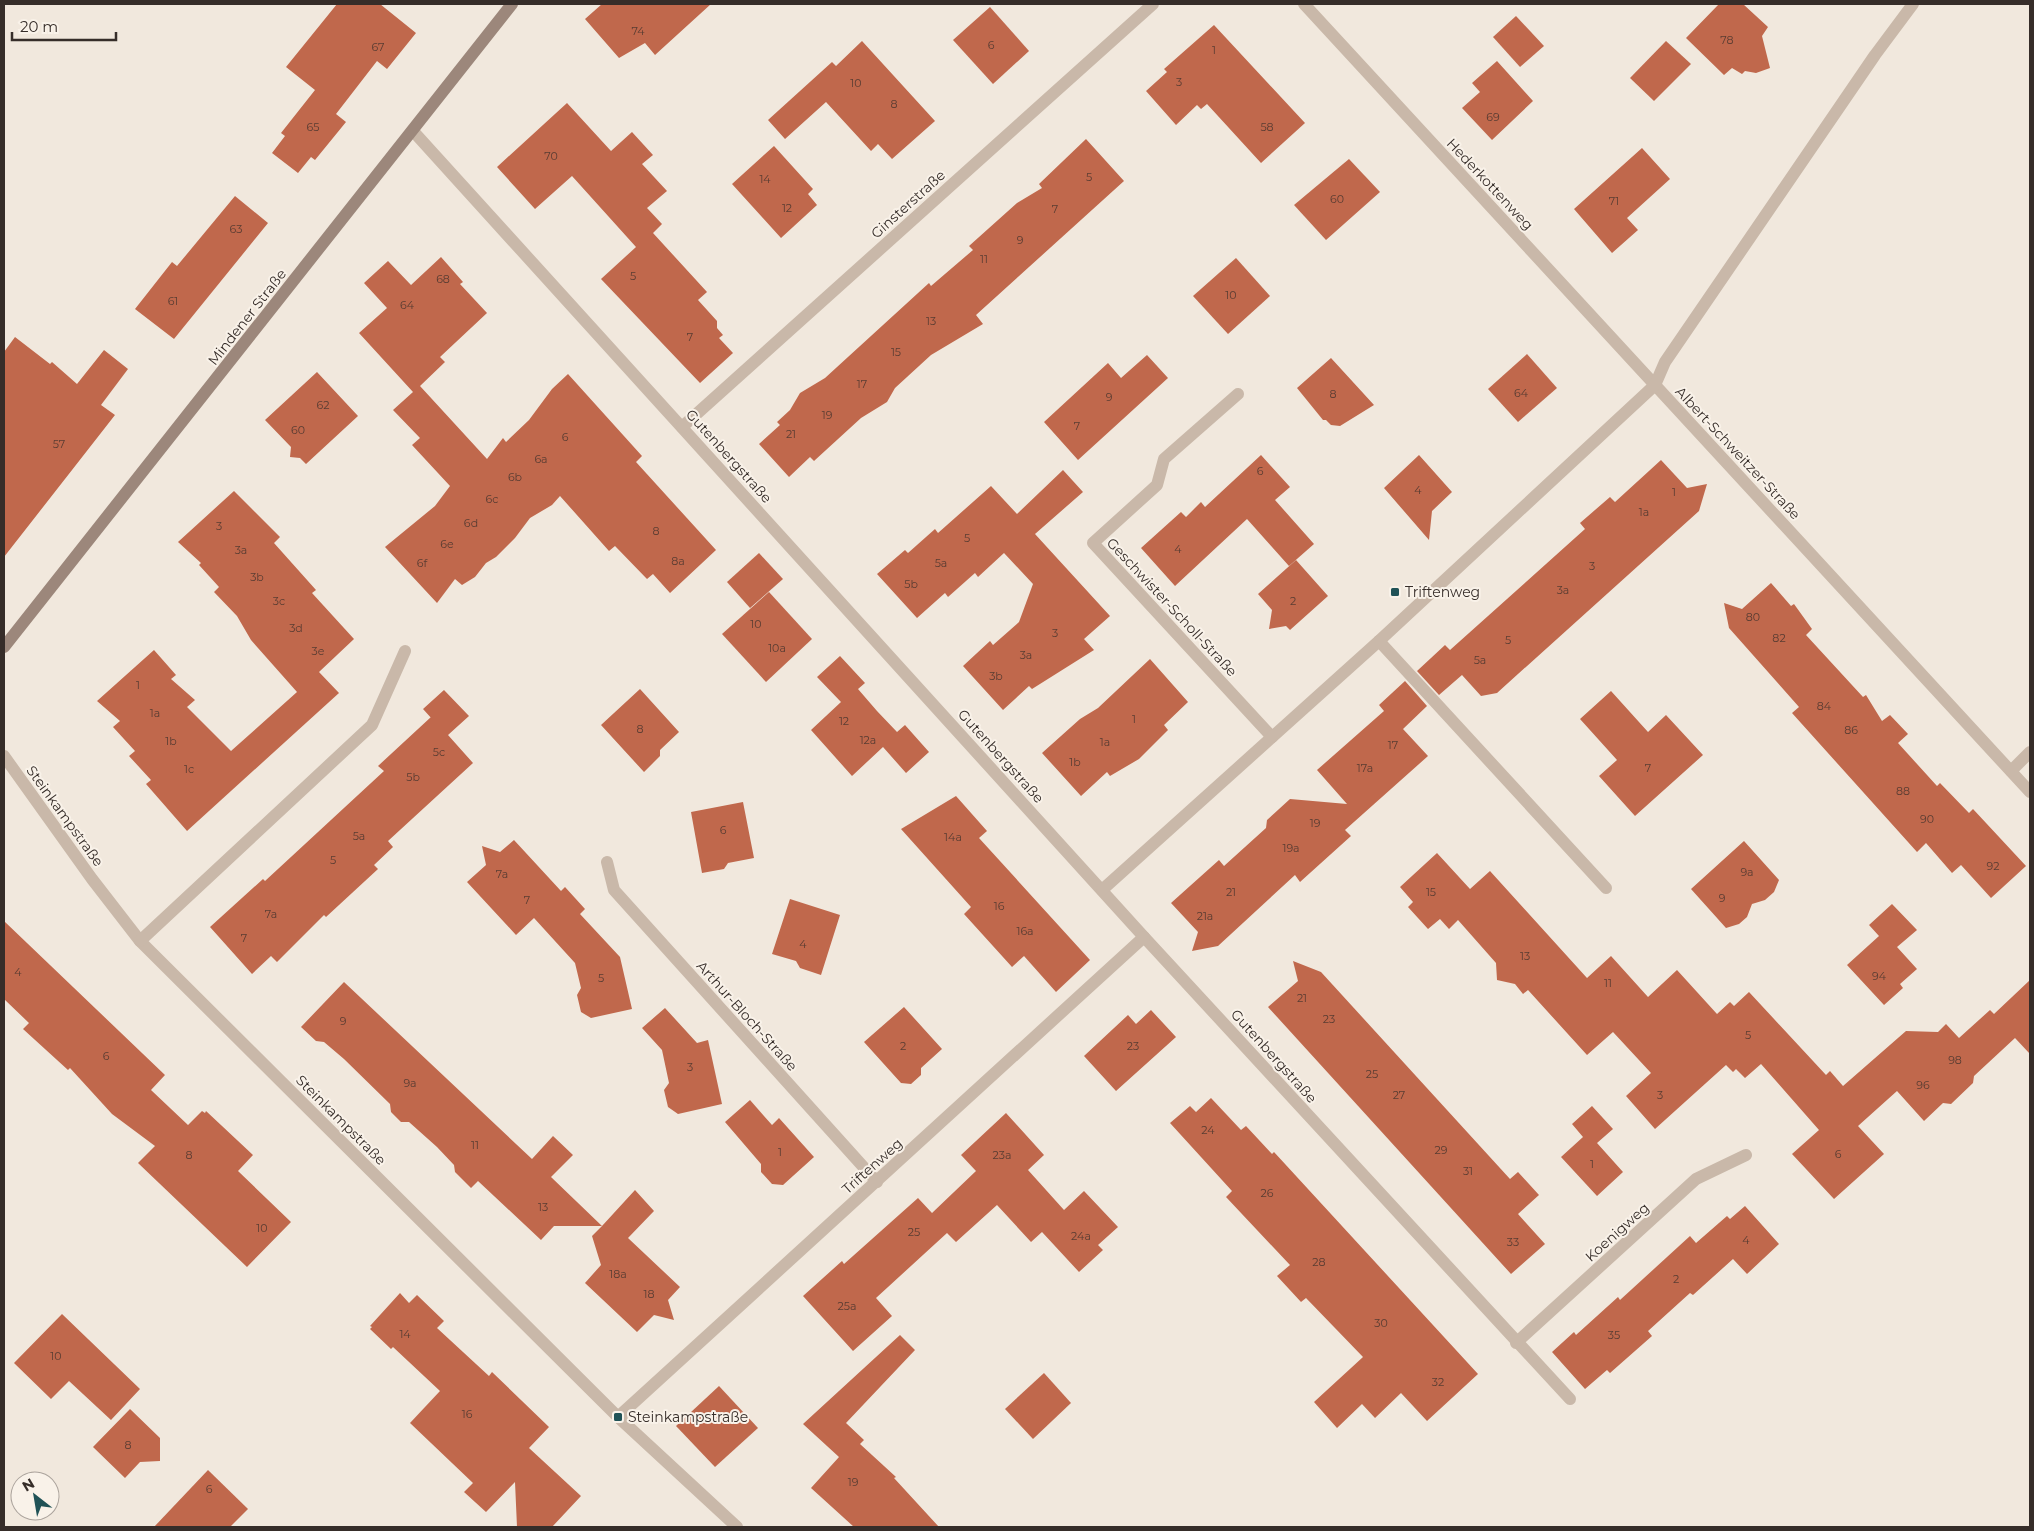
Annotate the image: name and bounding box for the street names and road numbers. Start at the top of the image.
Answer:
street label: Hederkottenweg [1443,134,1537,234]
street label: Ginsterstraße [867,166,949,242]
street label: Mindener Straße [204,265,290,369]
street label: Albert-Schweitzer-Straße [1672,383,1804,523]
street label: Gutenbergstraße [682,405,776,507]
street label: Geschwister-Scholl-Straße [1103,534,1241,680]
street label: Gutenbergstraße [954,705,1048,807]
street label: Steinkampstraße [22,762,108,870]
street label: Arthur-Bloch-Straße [693,957,801,1075]
street label: Gutenbergstraße [1227,1005,1321,1107]
street label: Steinkampstraße [292,1071,390,1169]
street label: Triftenweg [838,1134,906,1198]
street label: Koenigweg [1581,1199,1653,1265]

